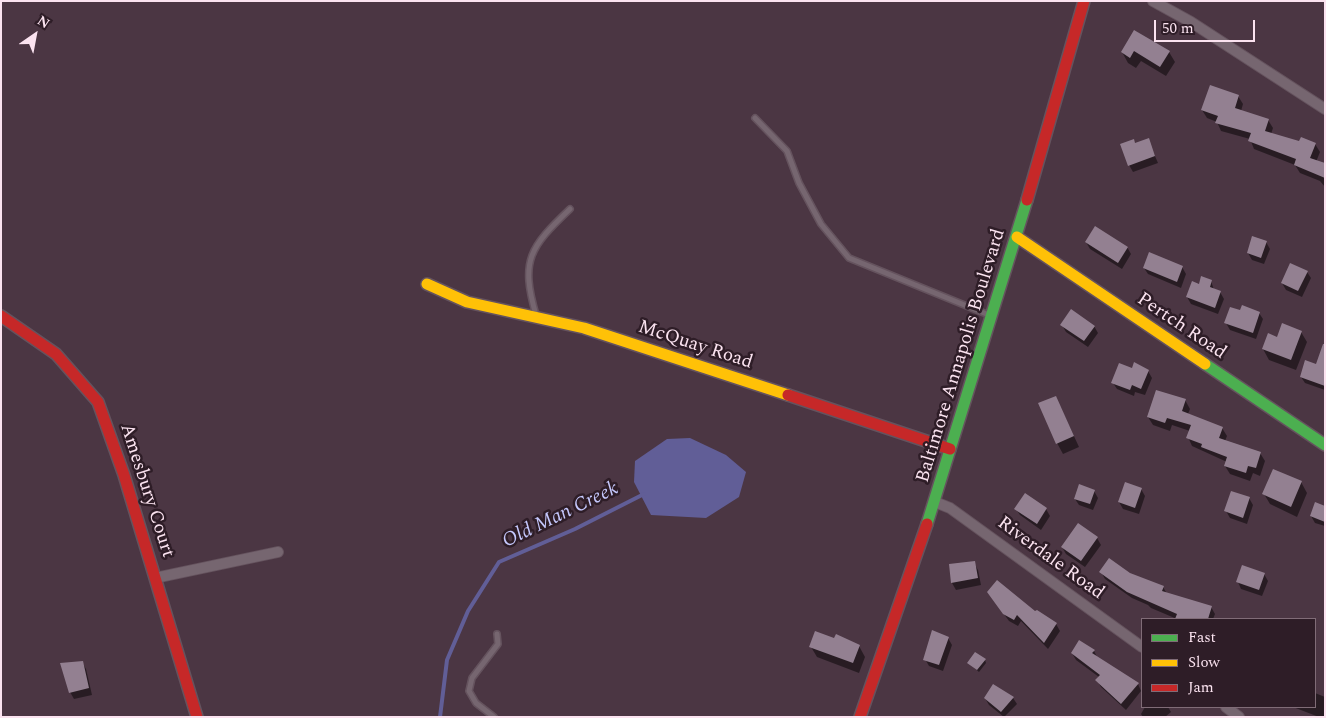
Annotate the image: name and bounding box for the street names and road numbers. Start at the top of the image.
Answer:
street label: Baltimore Annapolis Boulevard [912,226,1012,486]
street label: Pertch Road [1132,289,1230,365]
street label: McQuay Road [635,317,755,375]
street label: Amesbury Court [114,421,178,561]
street label: Riverdale Road [992,513,1108,605]

